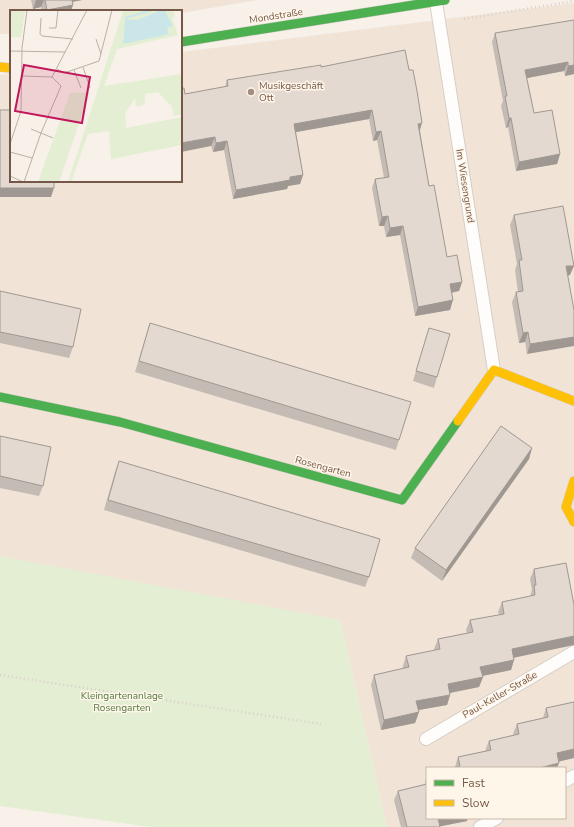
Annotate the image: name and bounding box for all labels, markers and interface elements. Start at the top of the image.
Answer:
street label: Mondstraße [248,5,304,27]
inset map [10,10,182,182]
place label: Musikgeschäft Ott [259,79,324,105]
marker: Musikgeschäft Ott [246,87,256,97]
street label: Im Wiesengrund [452,148,478,224]
street label: Rosengarten [293,453,353,481]
street label: Paul-Keller-Straße [460,668,540,722]
park label: Kleingartenanlage Rosengarten [81,689,163,715]
legend [426,767,566,819]
text: Fast [462,775,485,791]
text: Slow [462,795,490,811]

